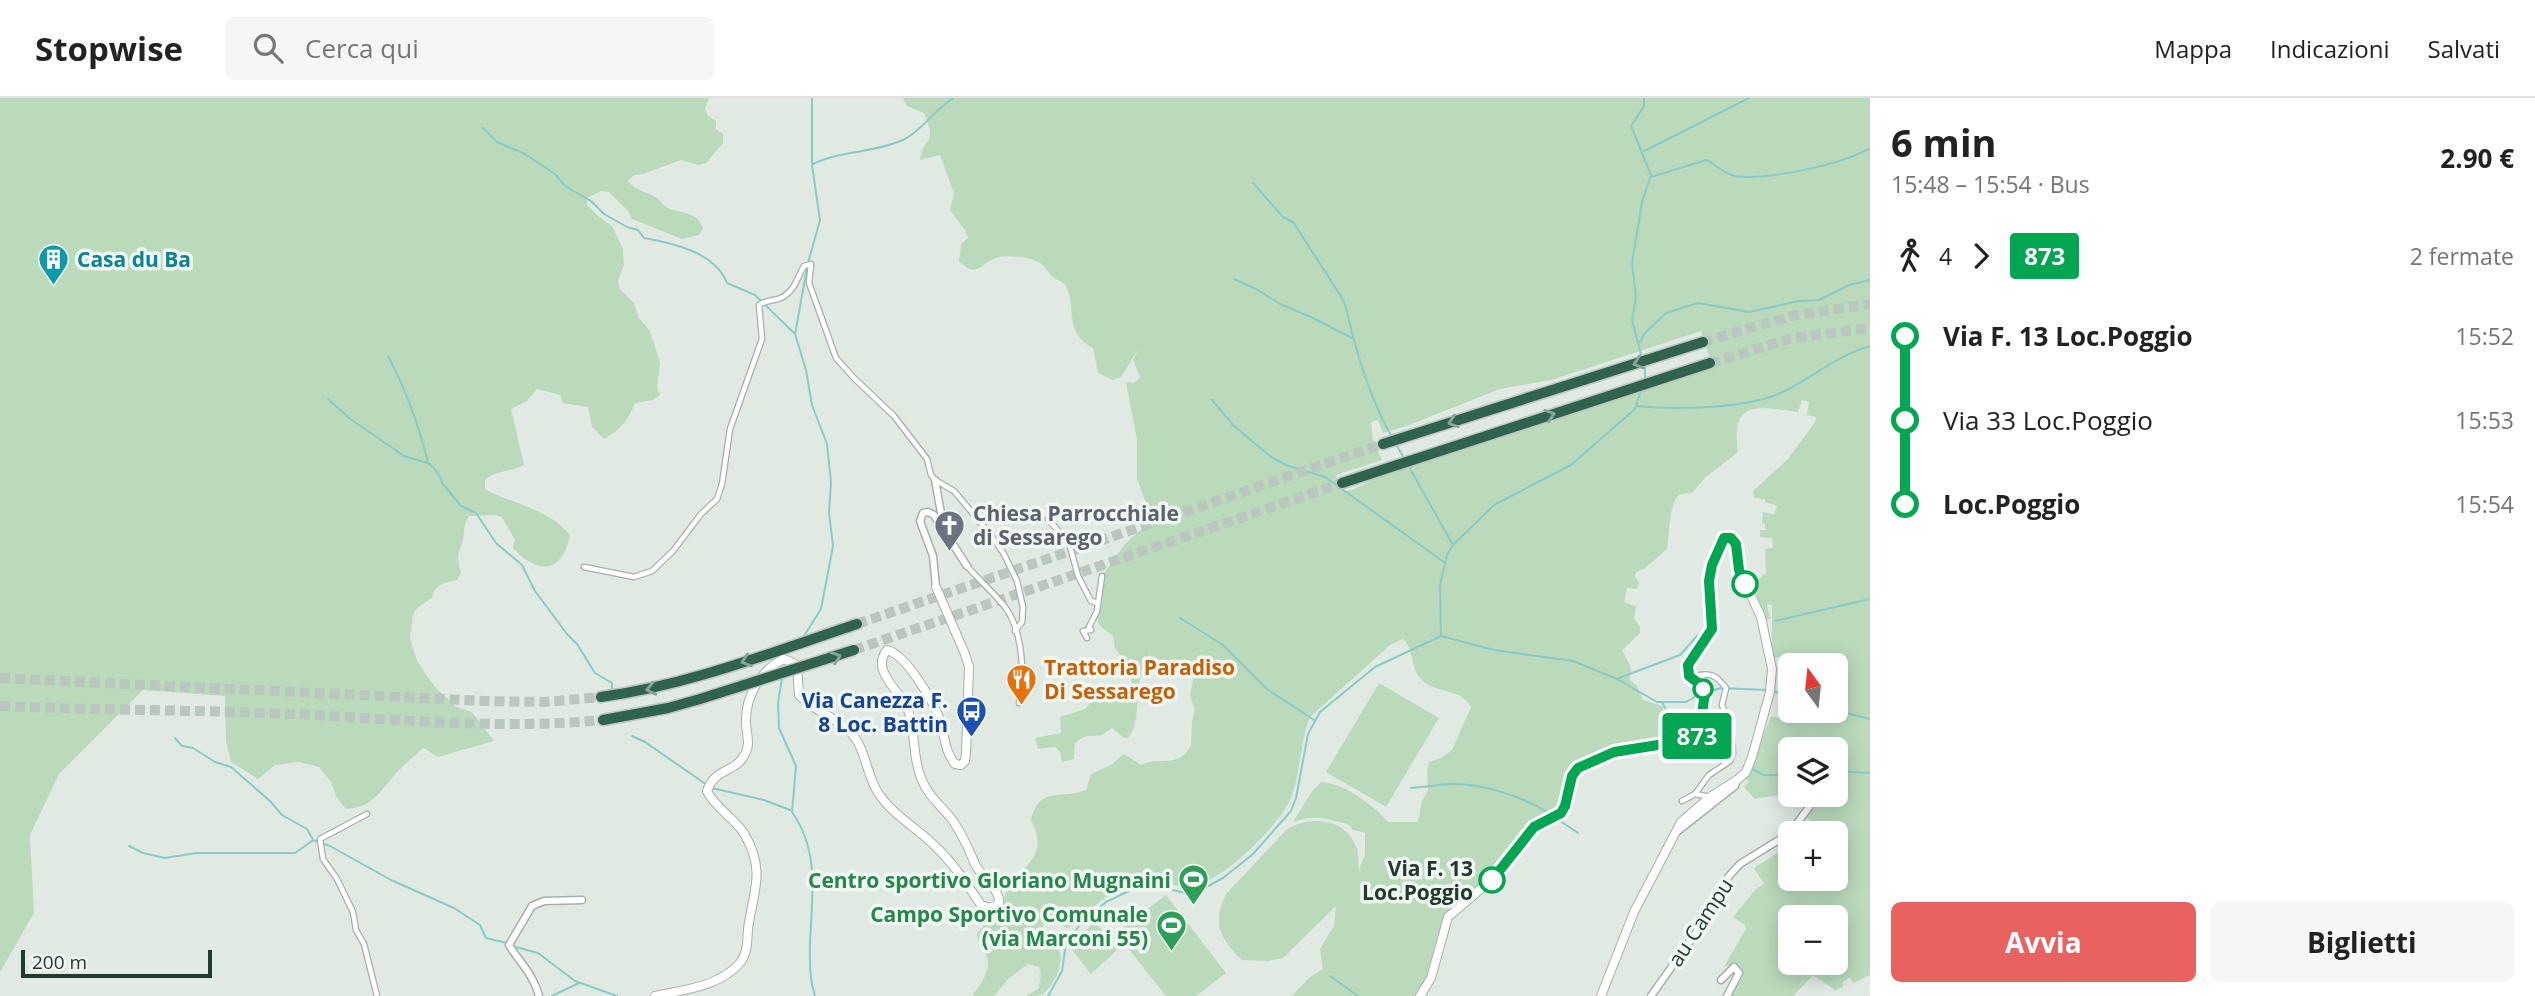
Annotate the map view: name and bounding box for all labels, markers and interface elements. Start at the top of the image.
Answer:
search box [225,17,715,80]
text: Stopwise [35,26,183,71]
icon: search [249,29,287,67]
text: Cerca qui [305,30,419,66]
text: Mappa [2154,32,2232,65]
text: Indicazioni [2270,32,2390,65]
text: Salvati [2428,32,2500,65]
text: 6 min [1891,116,1996,168]
text: 2.90 € [2440,140,2514,176]
text: 15:48 – 15:54 · Bus [1891,168,2090,200]
icon: walk [1891,237,1929,275]
icon: forward [1962,237,2000,275]
text: 873 [2024,239,2065,272]
text: 4 [1939,240,1952,272]
text: 2 fermate [2410,240,2514,272]
building icon: Casa du Ba [37,242,71,286]
place label: Casa du Ba [77,245,191,273]
text: Via F. 13 Loc.Poggio [1943,318,2193,354]
text: 15:52 [2455,320,2514,352]
one-way arrow [1632,355,1644,369]
text: Via 33 Loc.Poggio [1943,402,2153,438]
text: 15:53 [2455,404,2514,436]
one-way arrow [1543,409,1555,423]
one-way arrow [1447,413,1459,428]
text: Loc.Poggio [1943,486,2080,522]
text: 15:54 [2455,488,2514,520]
place label: Chiesa Parrocchiale di Sessarego [973,499,1179,551]
church icon: Chiesa Parrocchiale di Sessarego [933,508,967,552]
unlabelled marker [1732,571,1758,597]
one-way arrow [829,650,841,665]
one-way arrow [740,652,752,667]
place label: Trattoria Paradiso Di Sessarego [1044,653,1235,705]
north arrow [1778,653,1848,723]
map controls [1778,653,1848,975]
restaurant icon: Trattoria Paradiso Di Sessarego [1004,662,1038,706]
unlabelled marker [1693,679,1713,699]
one-way arrow [645,680,657,695]
place label: Via Canezza F. 8 Loc. Battin [801,686,948,738]
bus stop icon: Via Canezza F. 8 Loc. Battin [954,695,988,739]
line badge: 873 [1657,713,1737,759]
text: 873 [1676,719,1718,752]
button: layers [1778,737,1848,807]
button: + [1778,821,1848,891]
place label: Via F. 13 Loc.Poggio [1362,854,1473,906]
sports icon: Centro sportivo Gloriano Mugnaini [1177,863,1211,907]
place label: Centro sportivo Gloriano Mugnaini [808,866,1171,894]
marker: Via F. 13 Loc.Poggio [1479,867,1505,893]
street label: au Campu [1661,872,1739,972]
place label: Campo Sportivo Comunale (via Marconi 55) [870,900,1148,952]
button: Avvia [1891,902,2196,982]
button: Biglietti [2210,902,2514,982]
button: − [1778,905,1848,975]
sports icon: Campo Sportivo Comunale (via Marconi 55) [1154,909,1188,953]
scale bar [21,947,212,979]
text: 200 m [32,949,87,975]

